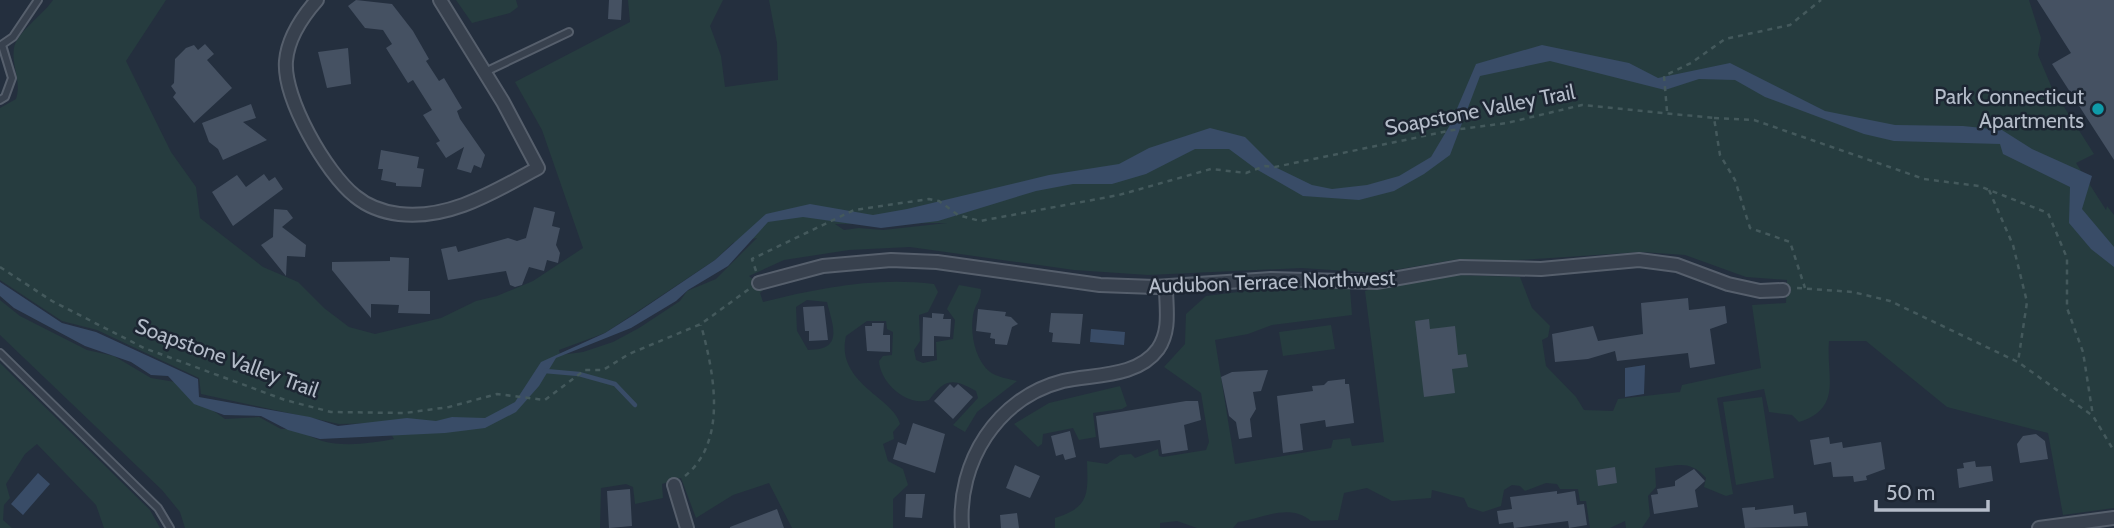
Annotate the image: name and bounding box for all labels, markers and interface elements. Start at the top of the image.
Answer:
street label: Soapstone Valley Trail [1383,79,1577,140]
place label: Park Connecticut Apartments [1934,84,2084,133]
marker: Park Connecticut Apartments [2090,101,2106,117]
street label: Audubon Terrace Northwest [1148,265,1396,298]
street label: Soapstone Valley Trail [132,313,322,402]
scale bar [1876,468,1988,512]
text: 50 m [1886,480,1935,505]

